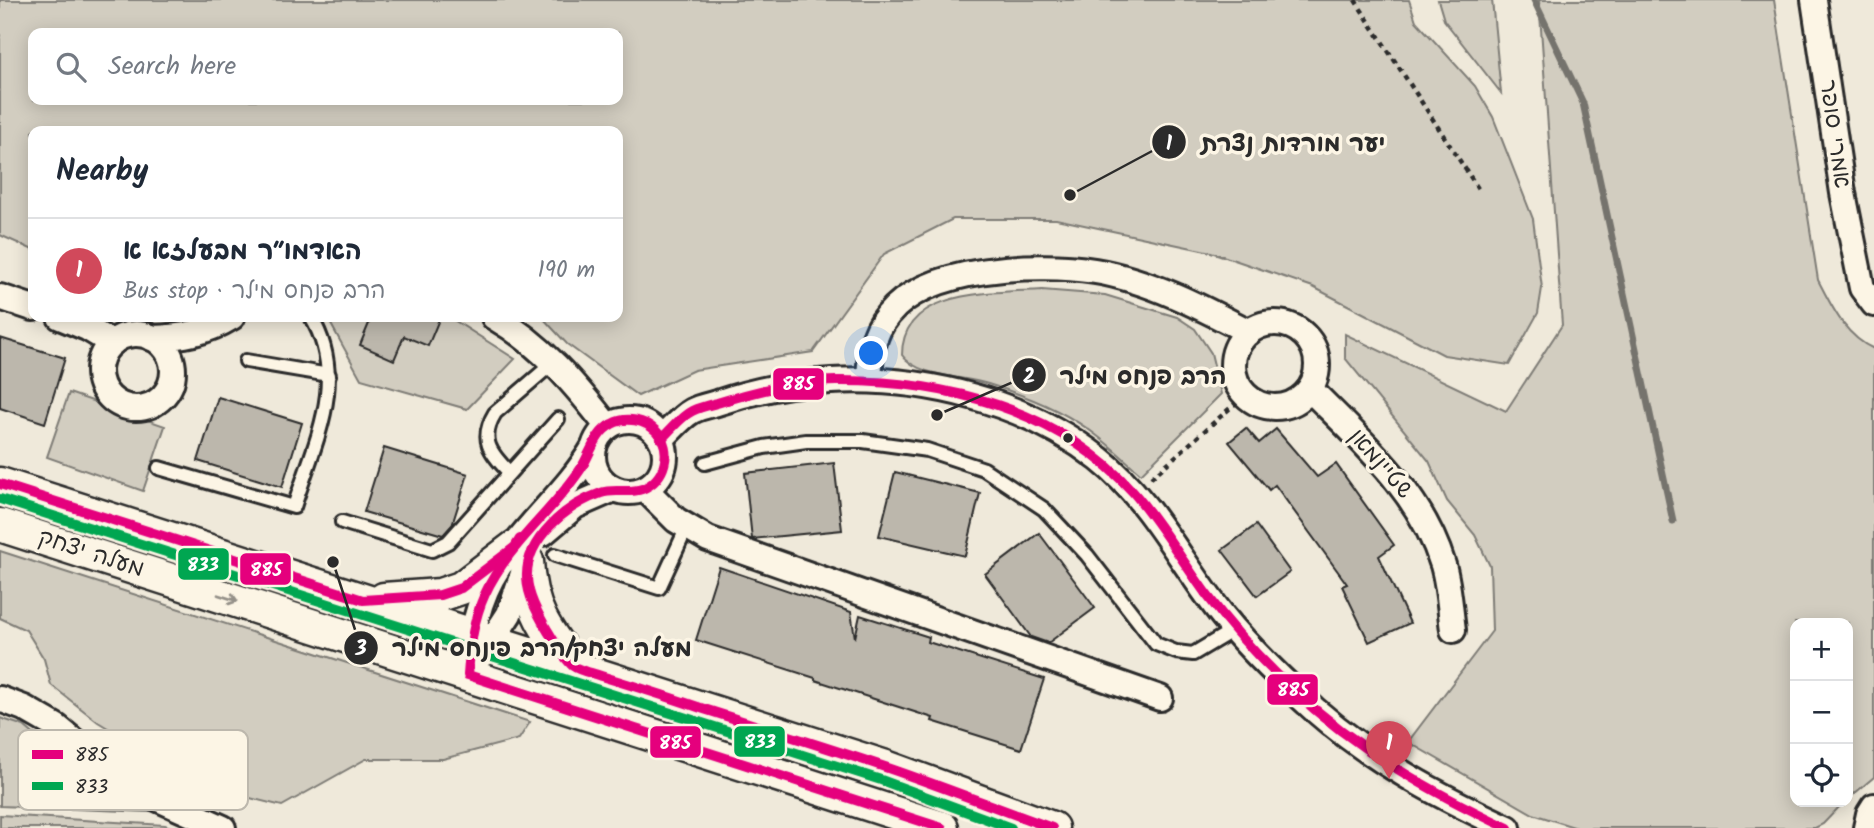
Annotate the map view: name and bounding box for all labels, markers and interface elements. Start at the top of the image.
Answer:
search box [28,28,623,105]
text: Search here [108,46,236,88]
icon: search [52,48,90,86]
street label: אמרי סופר [1809,77,1859,191]
callout: יער מורדות נצרת [1152,120,1399,165]
text: יער מורדות נצרת [1199,125,1385,164]
text: 1 [1166,128,1173,161]
text: Nearby [56,148,148,196]
text: האדמו״ר מבעלזא א [123,231,362,273]
text: 1 [76,253,82,289]
text: 190 m [538,253,595,289]
text: Bus stop · הרב פנחס מילר [123,274,386,310]
your location [854,336,888,370]
callout: הרב פנחס מילר [1011,353,1241,398]
text: הרב פנחס מילר [1060,358,1226,397]
text: 2 [1023,361,1035,394]
line badge: 885 [772,367,825,401]
text: 885 [782,370,815,400]
street label: שטיינמאן [1339,421,1421,507]
unlabelled marker [1061,431,1075,445]
street label: מעלה יצחק [33,520,149,588]
line badge: 833 [177,547,230,581]
text: 833 [187,551,219,581]
line badge: 885 [239,552,292,586]
text: 885 [250,556,283,586]
one-way arrow [217,593,239,605]
map controls [1790,618,1853,807]
button: + [1790,618,1853,681]
callout: מעלה יצחק/הרב פינחס מילר [343,625,706,670]
text: מעלה יצחק/הרב פינחס מילר [392,630,692,669]
text: 3 [354,633,367,666]
line badge: 885 [1266,673,1319,706]
text: 885 [1277,676,1310,706]
button: − [1790,681,1853,744]
pin: 1 [1366,721,1412,779]
line badge: 885 [649,725,702,759]
line badge: 833 [733,725,786,758]
text: 833 [744,728,776,758]
text: 885 [659,729,692,759]
legend [18,730,248,810]
text: 885 [75,741,110,771]
button: locate [1790,744,1853,807]
text: 833 [75,773,108,803]

